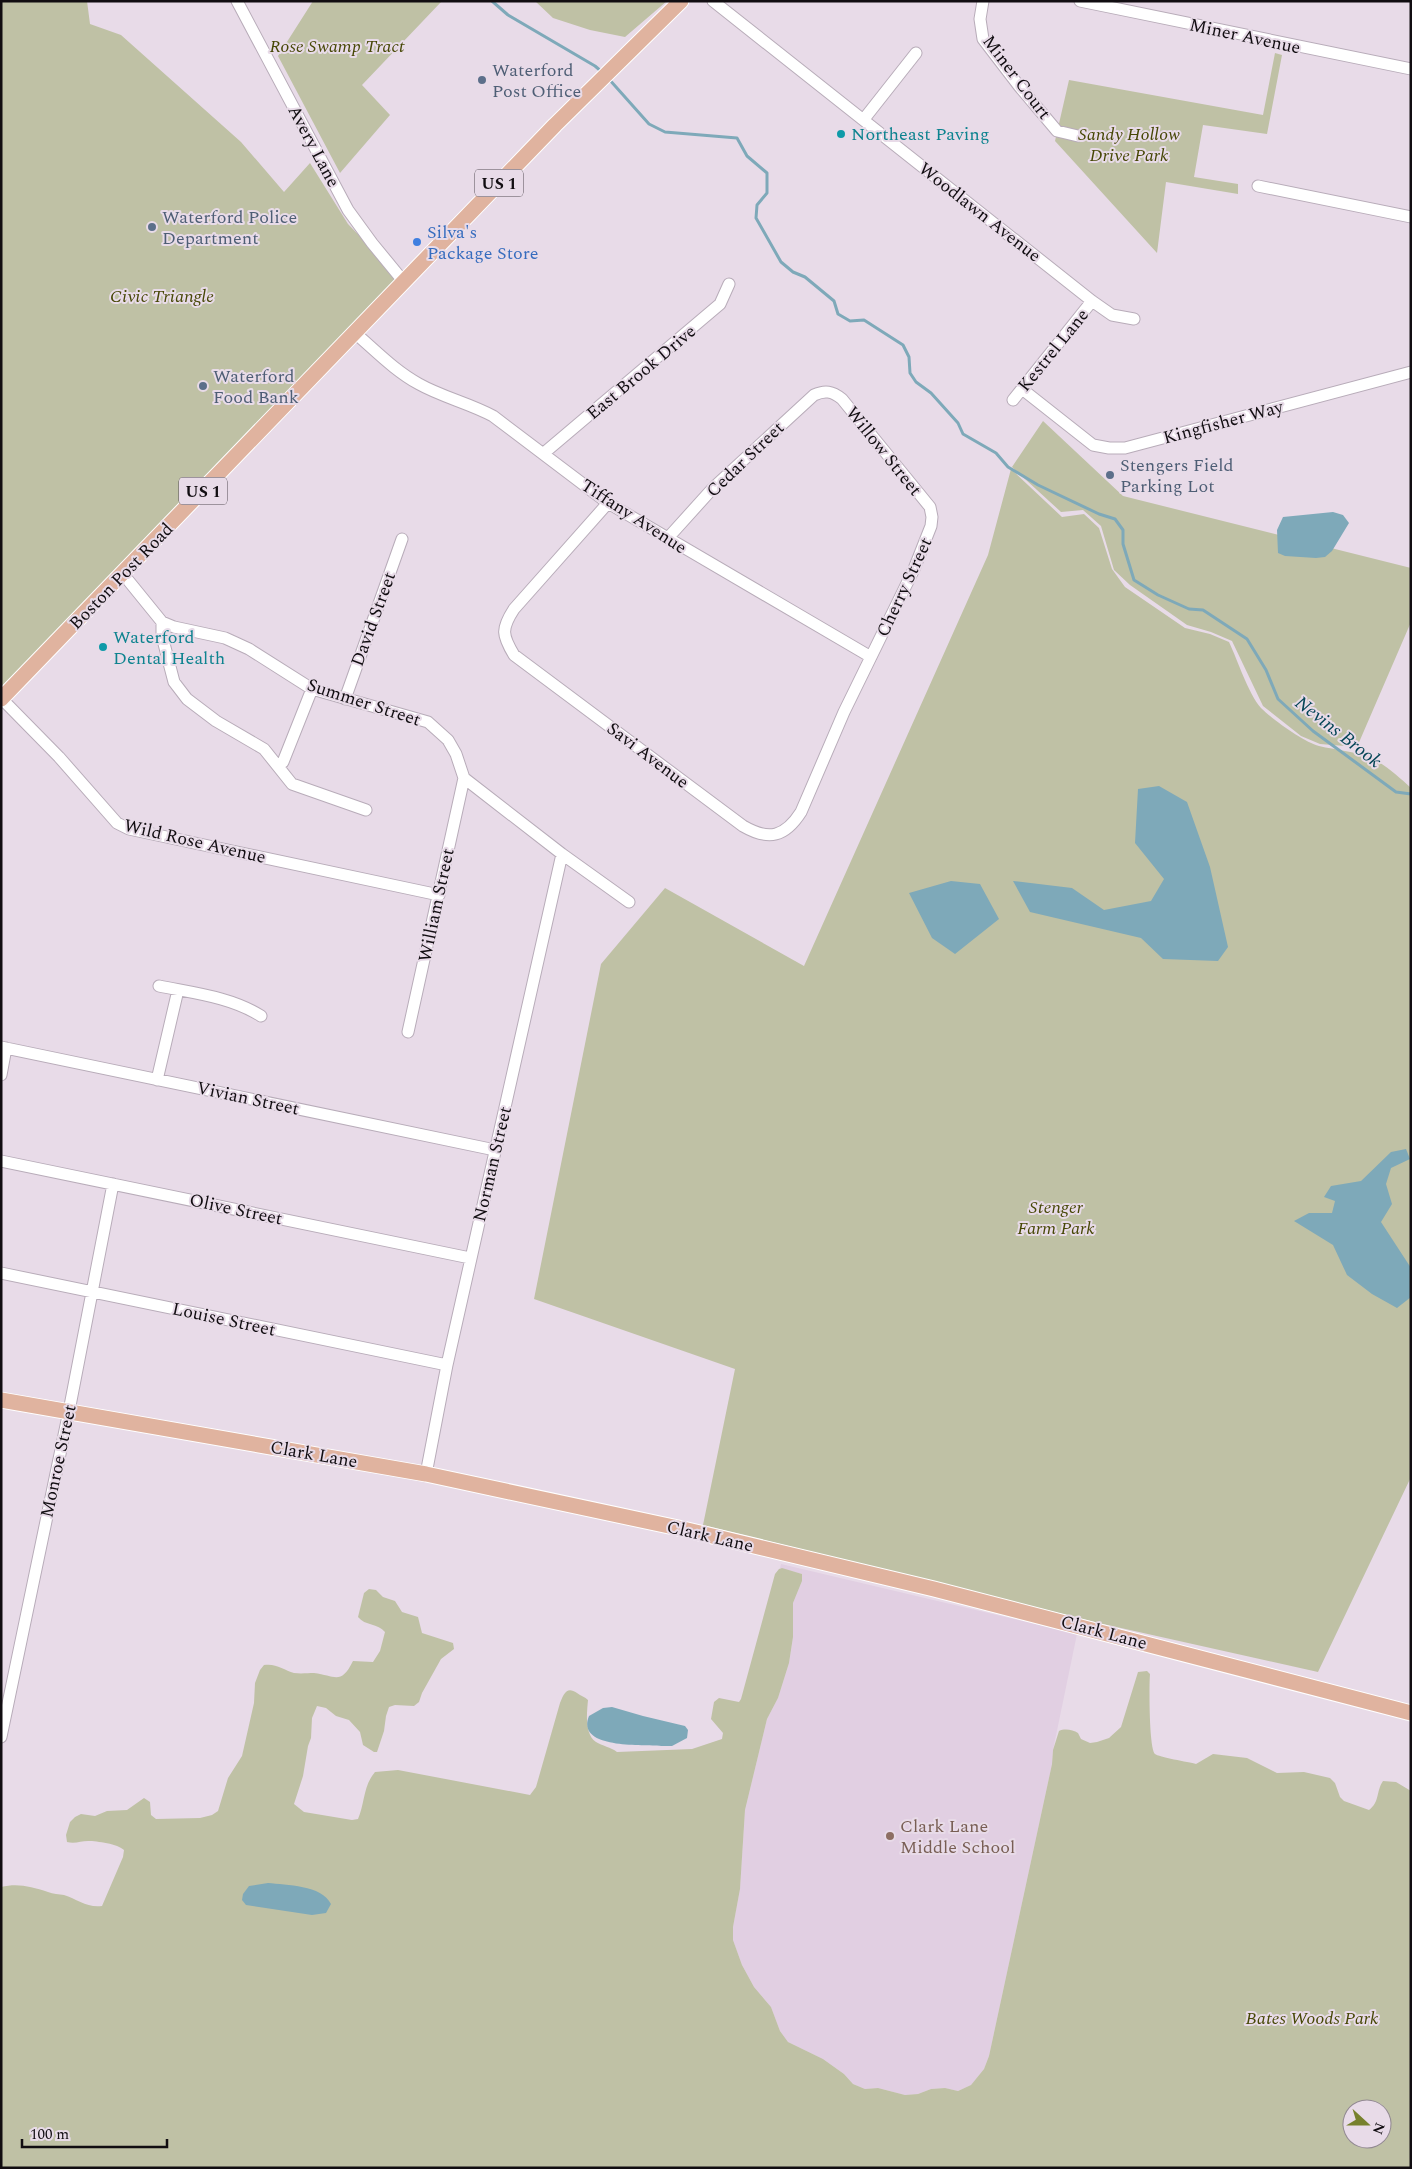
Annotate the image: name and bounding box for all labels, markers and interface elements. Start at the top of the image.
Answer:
street label: Miner Avenue [1187,12,1303,61]
street label: Miner Court [976,29,1058,125]
park label: Rose Swamp Tract [269,33,405,60]
place label: Waterford Post Office [492,57,581,105]
marker: Waterford Post Office [476,74,488,86]
street label: Avery Lane [281,100,347,192]
place label: Northeast Paving [851,121,990,148]
park label: Sandy Hollow Drive Park [1078,121,1180,169]
marker: Northeast Paving [835,128,847,140]
street label: Woodlawn Avenue [913,156,1047,269]
road number: US 1 [475,170,523,197]
place label: Waterford Police Department [162,204,297,252]
place label: Silva's Package Store [427,219,539,267]
marker: Waterford Police Department [146,221,158,233]
marker: Silva's Package Store [411,236,423,248]
park label: Civic Triangle [110,283,214,310]
street label: Kestrel Lane [1011,303,1095,398]
street label: East Brook Drive [580,318,702,426]
place label: Waterford Food Bank [213,363,299,411]
marker: Waterford Food Bank [197,380,209,392]
street label: Kingfisher Way [1160,393,1288,452]
street label: Willow Street [839,401,928,502]
street label: Cedar Street [700,415,791,504]
place label: Stengers Field Parking Lot [1120,452,1234,500]
marker: Stengers Field Parking Lot [1104,469,1116,481]
street label: Tiffany Avenue [575,472,692,561]
road number: US 1 [179,478,227,504]
street label: Boston Post Road [63,517,180,636]
street label: Cherry Street [870,533,939,641]
street label: David Street [344,568,403,670]
place label: Waterford Dental Health [113,624,225,672]
marker: Waterford Dental Health [97,641,109,653]
street label: Summer Street [303,671,424,734]
water label: Nevins Brook [1288,689,1388,776]
street label: Savi Avenue [601,715,695,795]
street label: Wild Rose Avenue [121,812,269,871]
street label: William Street [411,846,462,964]
street label: Vivian Street [194,1074,302,1123]
street label: Norman Street [466,1104,519,1224]
street label: Olive Street [187,1186,285,1233]
park label: Stenger Farm Park [1017,1194,1095,1242]
street label: Louise Street [170,1295,278,1344]
street label: Monroe Street [33,1402,84,1520]
street label: Clark Lane [268,1434,360,1475]
street label: Clark Lane [664,1513,756,1560]
street label: Clark Lane [1058,1608,1150,1657]
place label: Clark Lane Middle School [900,1813,1015,1861]
marker: Clark Lane Middle School [884,1830,896,1842]
park label: Bates Woods Park [1246,2005,1379,2032]
north arrow [1342,2099,1392,2149]
scale bar [22,2116,168,2148]
text: N [1367,2119,1391,2138]
text: 100 m [30,2123,69,2146]

